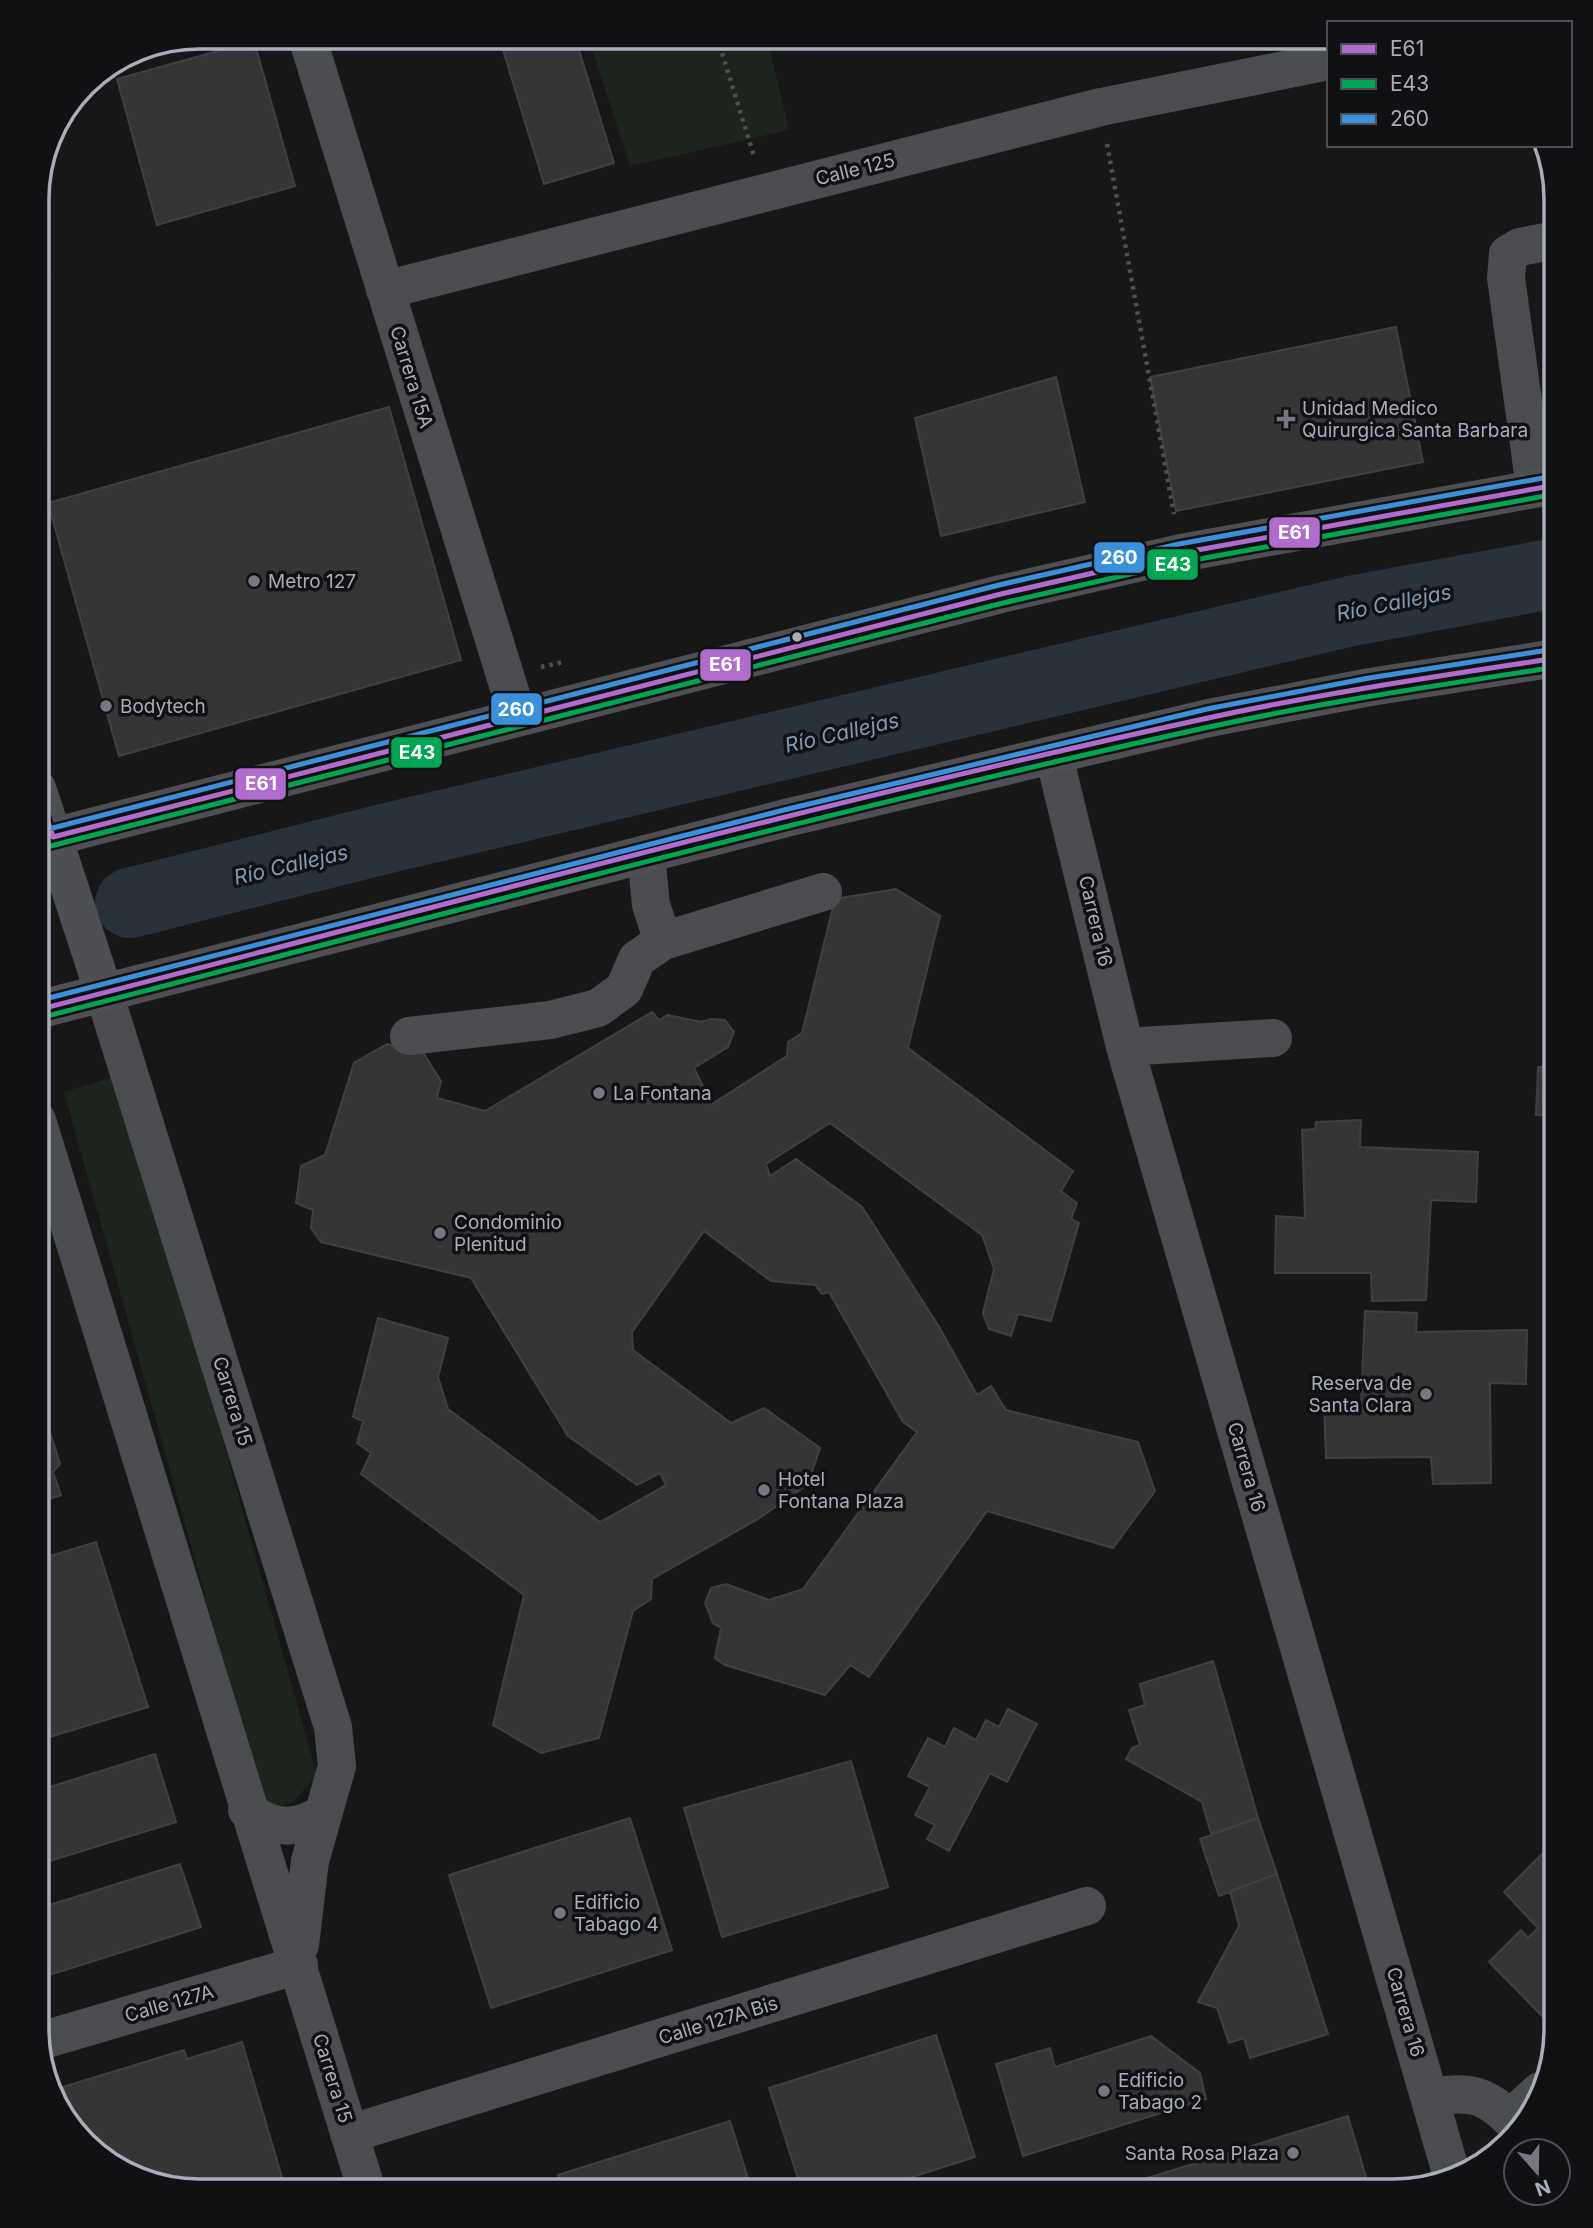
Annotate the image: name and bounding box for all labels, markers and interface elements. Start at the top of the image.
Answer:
legend [1327,21,1572,147]
text: E61 [1390,36,1424,61]
text: E43 [1390,71,1429,96]
text: 260 [1390,106,1429,131]
street label: Calle 125 [813,149,897,190]
street label: Carrera 15A [385,323,438,431]
place label: Unidad Medico Quirurgica Santa Barbara [1302,397,1528,442]
marker: Unidad Medico Quirurgica Santa Barbara [1276,409,1296,429]
line badge: E61 [1268,516,1321,549]
text: E61 [1278,521,1310,544]
line badge: 260 [1093,541,1146,574]
text: 260 [1100,546,1138,569]
line badge: E43 [1146,548,1199,581]
text: E43 [1155,553,1191,576]
place label: Metro 127 [268,570,356,593]
marker: Metro 127 [246,573,262,589]
water label: Río Callejas [1334,579,1454,626]
unlabelled marker [790,630,804,644]
line badge: E61 [699,648,752,682]
text: E61 [709,653,741,676]
line badge: 260 [490,692,543,726]
place label: Bodytech [120,695,206,718]
marker: Bodytech [98,698,114,714]
text: 260 [497,698,535,721]
water label: Río Callejas [782,707,902,758]
line badge: E43 [390,736,443,769]
text: E43 [399,741,435,764]
line badge: E61 [234,767,287,801]
text: E61 [245,772,277,795]
water label: Río Callejas [231,839,351,890]
street label: Carrera 16 [1074,873,1117,969]
place label: La Fontana [613,1082,712,1105]
marker: La Fontana [591,1085,607,1101]
place label: Condominio Plenitud [454,1211,562,1256]
marker: Condominio Plenitud [432,1225,448,1241]
street label: Carrera 15 [208,1354,257,1449]
place label: Reserva de Santa Clara [1309,1372,1412,1417]
marker: Reserva de Santa Clara [1418,1386,1434,1402]
street label: Carrera 16 [1223,1419,1270,1515]
place label: Hotel Fontana Plaza [778,1468,904,1513]
marker: Hotel Fontana Plaza [756,1482,772,1498]
place label: Edificio Tabago 4 [574,1891,659,1936]
marker: Edificio Tabago 4 [552,1905,568,1921]
street label: Carrera 16 [1382,1964,1429,2060]
street label: Calle 127A [122,1980,216,2027]
street label: Calle 127A Bis [656,1991,781,2050]
street label: Carrera 15 [308,2031,357,2126]
place label: Edificio Tabago 2 [1118,2069,1202,2114]
marker: Edificio Tabago 2 [1096,2083,1112,2099]
north arrow [1502,2137,1572,2207]
place label: Santa Rosa Plaza [1125,2142,1279,2165]
marker: Santa Rosa Plaza [1285,2145,1301,2161]
text: N [1532,2174,1553,2201]

